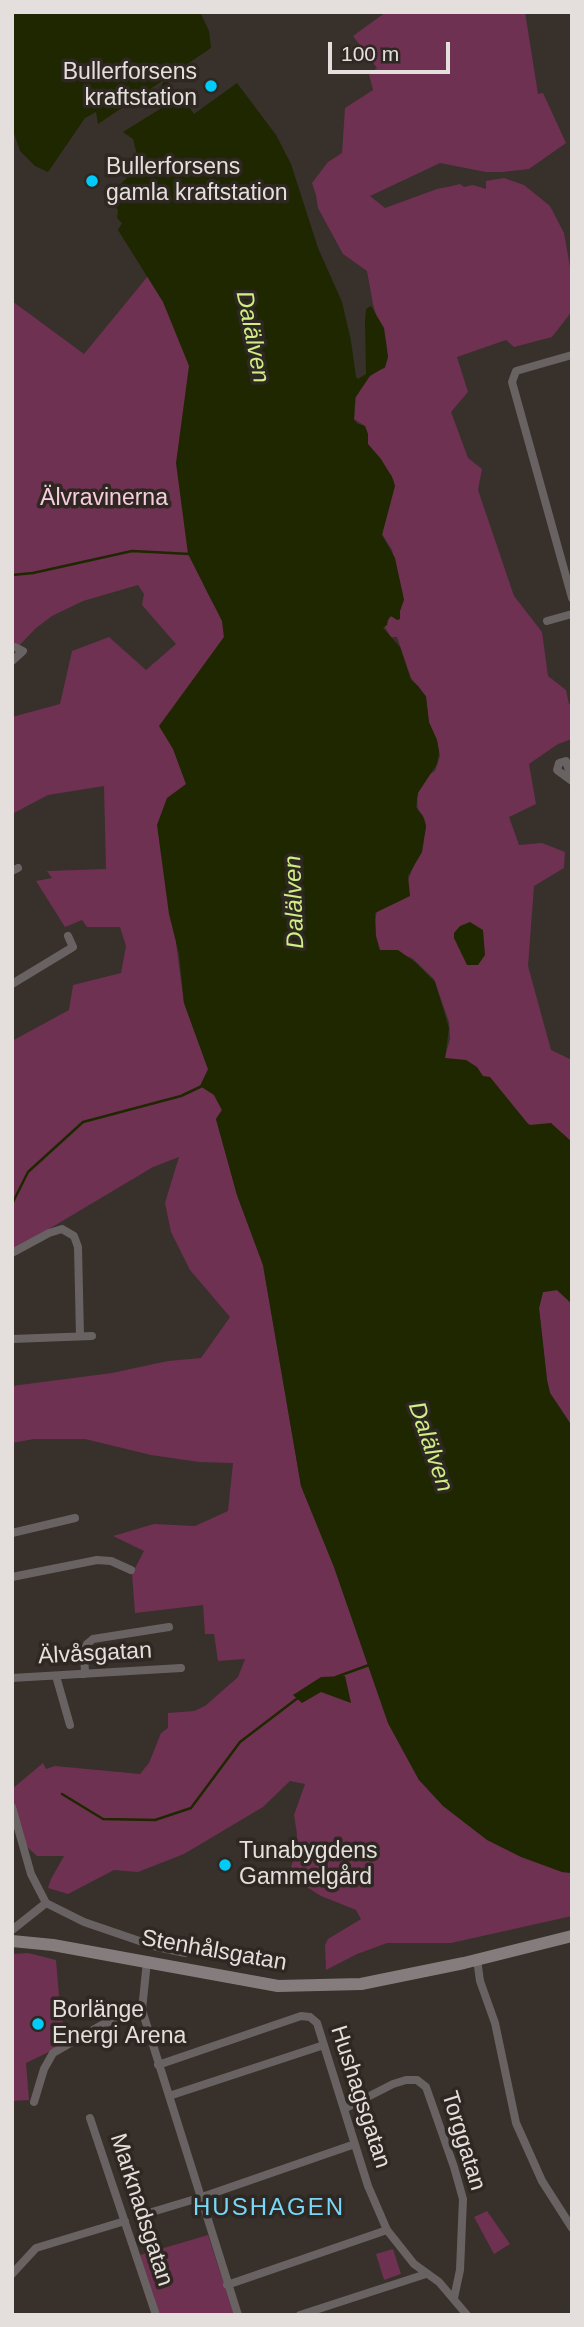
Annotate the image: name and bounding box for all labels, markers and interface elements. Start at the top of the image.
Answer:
scale bar [332,28,454,72]
text: 100 m [341,42,399,65]
place label: Bullerforsens kraftstation [63,59,197,113]
marker: Bullerforsens kraftstation [203,78,219,94]
place label: Bullerforsens gamla kraftstation [106,154,288,208]
marker: Bullerforsens gamla kraftstation [84,173,100,189]
water label: Dalälven [229,288,275,386]
park label: Älvravinerna [40,485,168,513]
water label: Dalälven [279,855,311,949]
water label: Dalälven [401,1398,459,1496]
street label: Älvåsgatan [37,1637,153,1671]
place label: Tunabygdens Gammelgård [239,1838,378,1892]
marker: Tunabygdens Gammelgård [217,1857,233,1873]
street label: Stenhålsgatan [139,1925,289,1977]
place label: Borlänge Energi Arena [52,1997,186,2051]
marker: Borlänge Energi Arena [30,2016,46,2032]
street label: Hushagsgatan [324,2022,396,2172]
street label: Torggatan [435,2088,491,2194]
street label: Marknadsgatan [103,2130,179,2290]
district label: HUSHAGEN [194,2194,344,2222]

